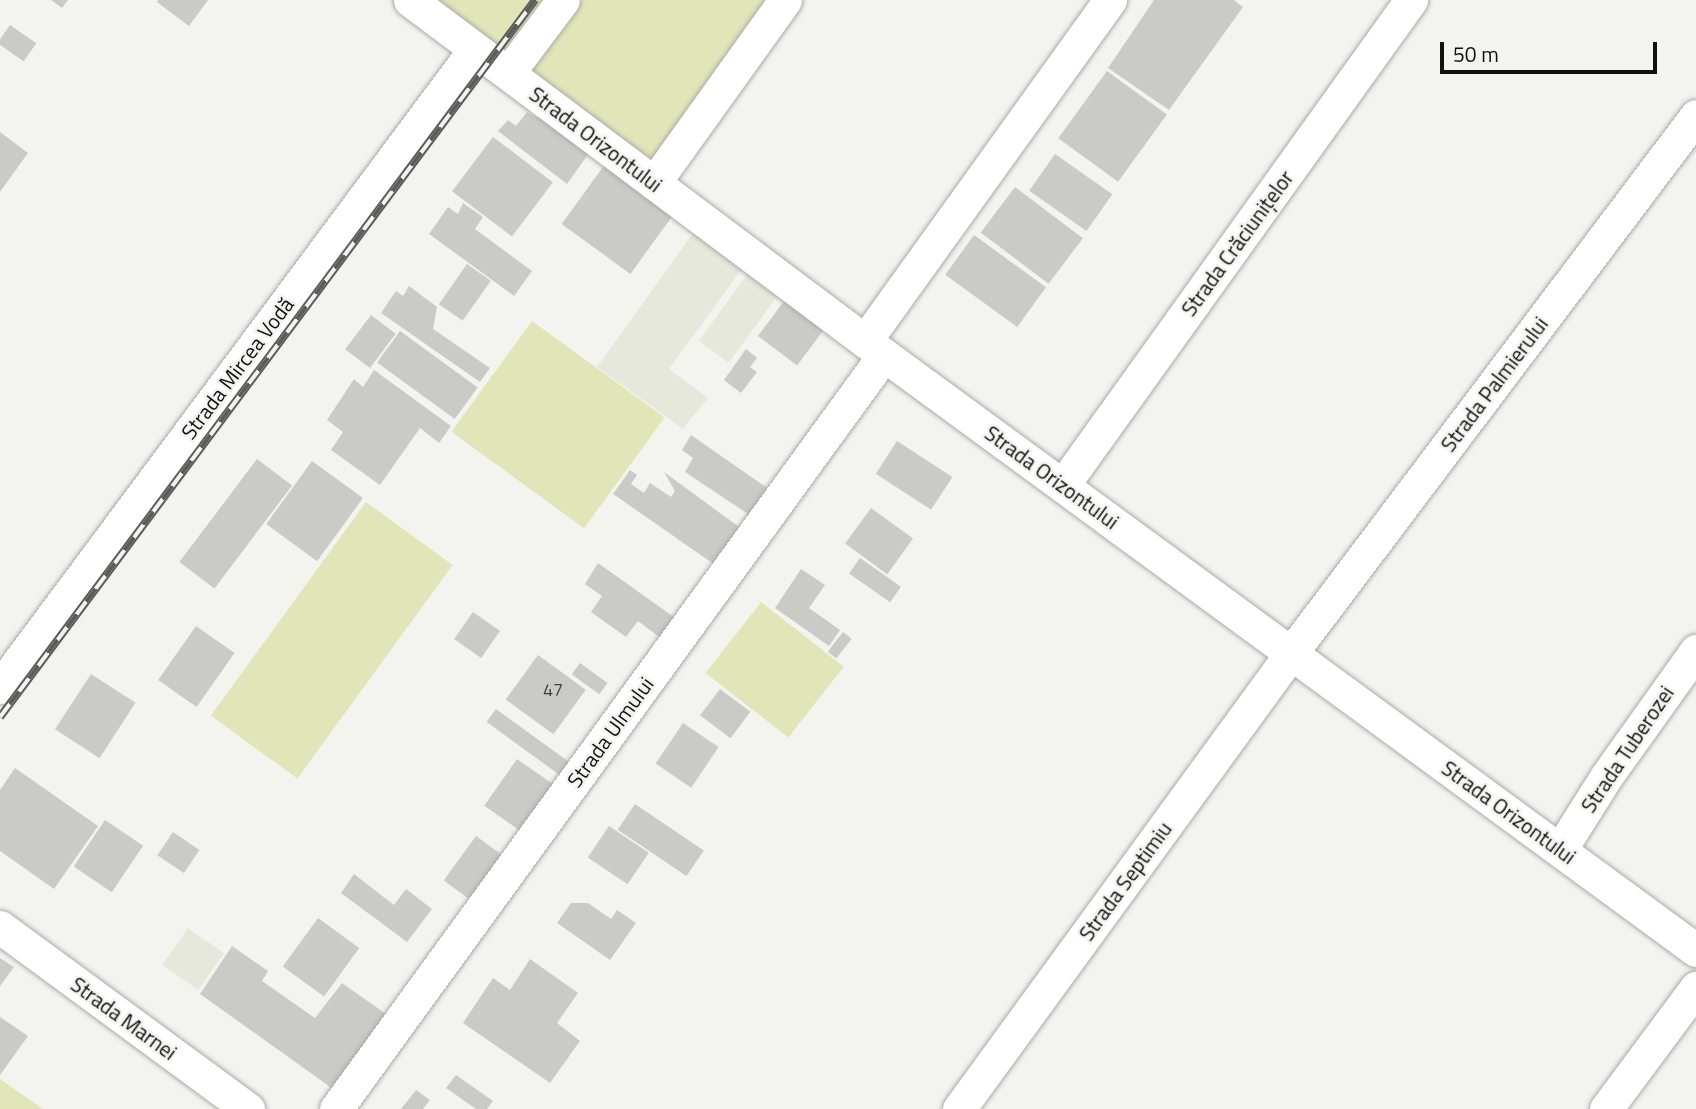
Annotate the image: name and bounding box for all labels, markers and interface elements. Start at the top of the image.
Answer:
scale bar [1444,28,1661,72]
text: 50 m [1453,38,1499,70]
street label: Strada Orizontului [525,81,667,197]
street label: Strada Crăciunițelor [1176,165,1298,321]
street label: Strada Mircea Vodă [175,292,299,444]
street label: Strada Palmierului [1435,312,1553,456]
street label: Strada Orizontului [980,420,1124,534]
street label: Strada Ulmului [562,672,658,792]
house number: 47 [543,679,563,701]
street label: Strada Tuberozei [1575,681,1679,817]
street label: Strada Orizontului [1437,755,1581,869]
street label: Strada Septimiu [1073,817,1177,945]
street label: Strada Marnei [66,971,182,1065]

